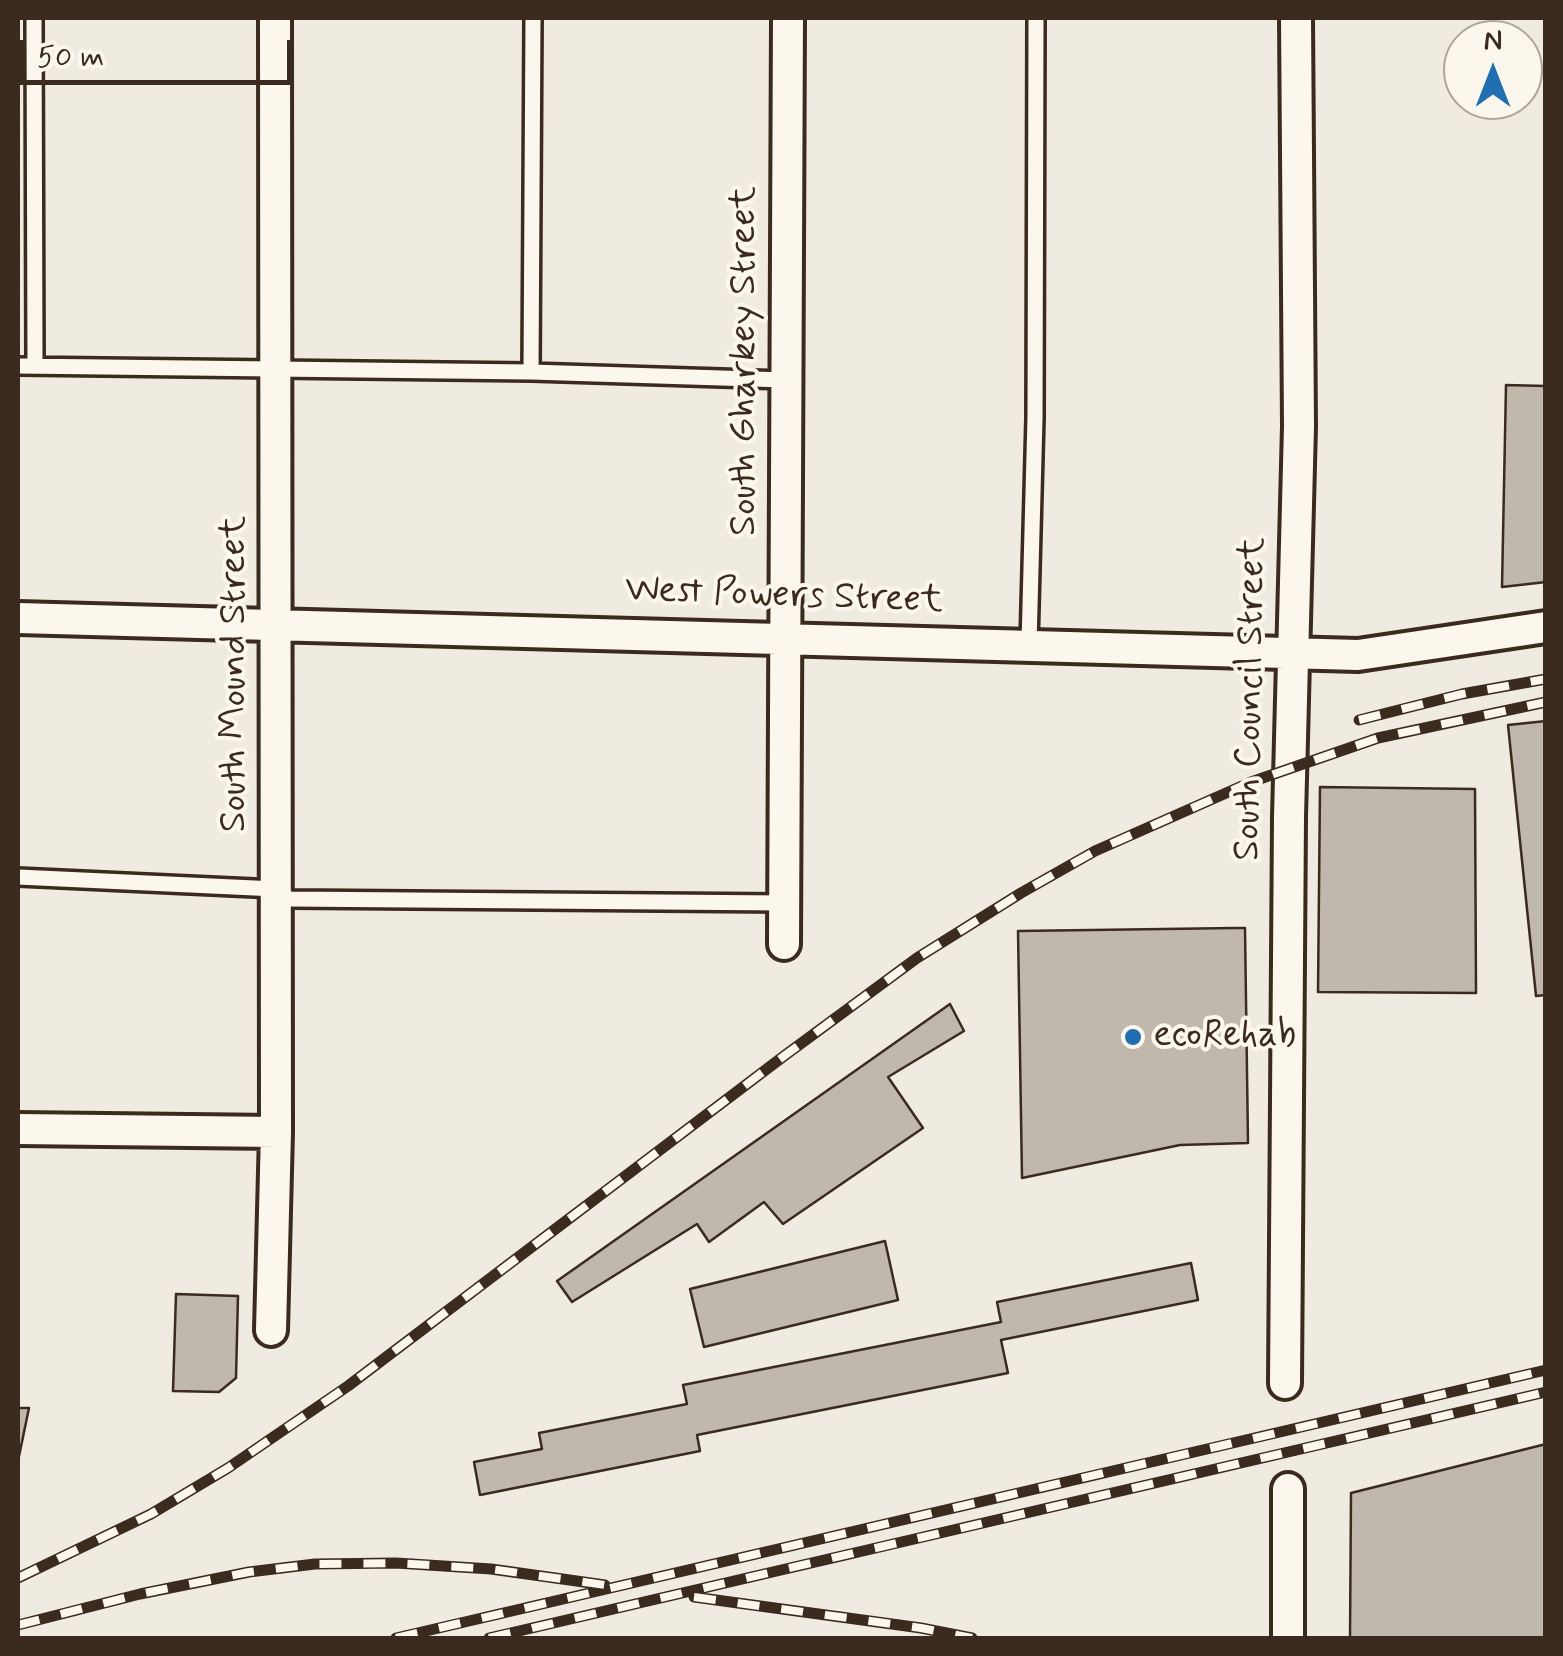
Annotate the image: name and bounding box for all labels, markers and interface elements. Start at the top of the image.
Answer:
scale bar [25,20,298,82]
north arrow [1443,20,1543,120]
text: N [1484,23,1502,60]
text: 50 m [37,38,104,77]
street label: South Gharkey Street [723,186,769,536]
street label: South Mound Street [213,516,259,832]
street label: South Council Street [1226,537,1278,861]
street label: West Powers Street [624,569,944,625]
place label: ecoRehab [1153,1014,1296,1060]
marker: ecoRehab [1122,1026,1144,1048]

